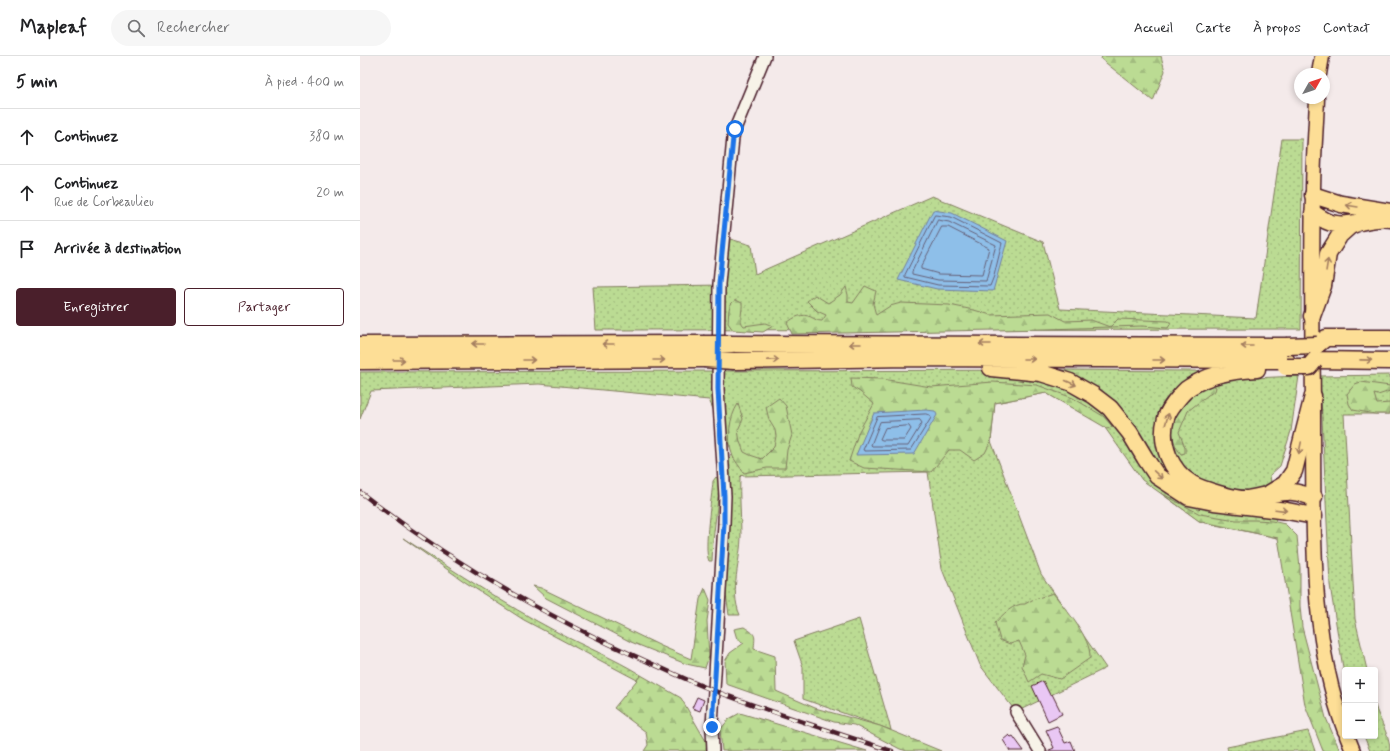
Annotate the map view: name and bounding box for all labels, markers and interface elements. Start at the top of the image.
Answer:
search box [111,10,391,46]
text: Mapleaf [20,15,87,40]
icon: search [125,17,147,39]
text: Rechercher [157,18,230,38]
text: Accueil [1134,19,1173,37]
text: Carte [1195,19,1231,37]
text: À propos [1253,19,1301,37]
text: Contact [1323,19,1370,37]
north arrow [1294,68,1330,104]
text: 5 min [16,71,58,93]
text: À pied · 400 m [265,74,344,91]
route start [726,120,744,138]
icon: ahead [16,126,38,148]
text: Continuez [54,127,118,147]
text: 380 m [309,128,344,145]
text: Continuez [54,174,118,194]
icon: ahead [16,182,38,204]
text: 20 m [316,184,344,201]
text: Rue de Corbeaulieu [54,194,154,211]
one-way arrow [1345,201,1358,209]
icon: arrive [16,238,38,260]
text: Arrivée à destination [54,239,181,259]
one-way arrow [1323,259,1331,272]
button: Enregistrer [16,288,176,326]
button: Partager [184,288,344,326]
one-way arrow [472,340,485,348]
one-way arrow [602,340,615,348]
one-way arrow [849,340,862,348]
one-way arrow [979,340,992,348]
one-way arrow [1241,342,1254,350]
one-way arrow [1022,355,1035,363]
one-way arrow [392,356,405,364]
one-way arrow [522,356,535,364]
one-way arrow [652,356,665,364]
one-way arrow [766,356,779,364]
one-way arrow [1152,356,1165,363]
one-way arrow [1359,357,1372,364]
one-way arrow [1064,380,1076,388]
one-way arrow [1164,413,1171,426]
one-way arrow [1295,441,1303,454]
one-way arrow [1153,471,1163,480]
one-way arrow [1274,506,1287,514]
map controls [1342,667,1378,739]
button: + [1342,667,1378,703]
button: − [1342,703,1378,739]
route end [703,718,721,736]

